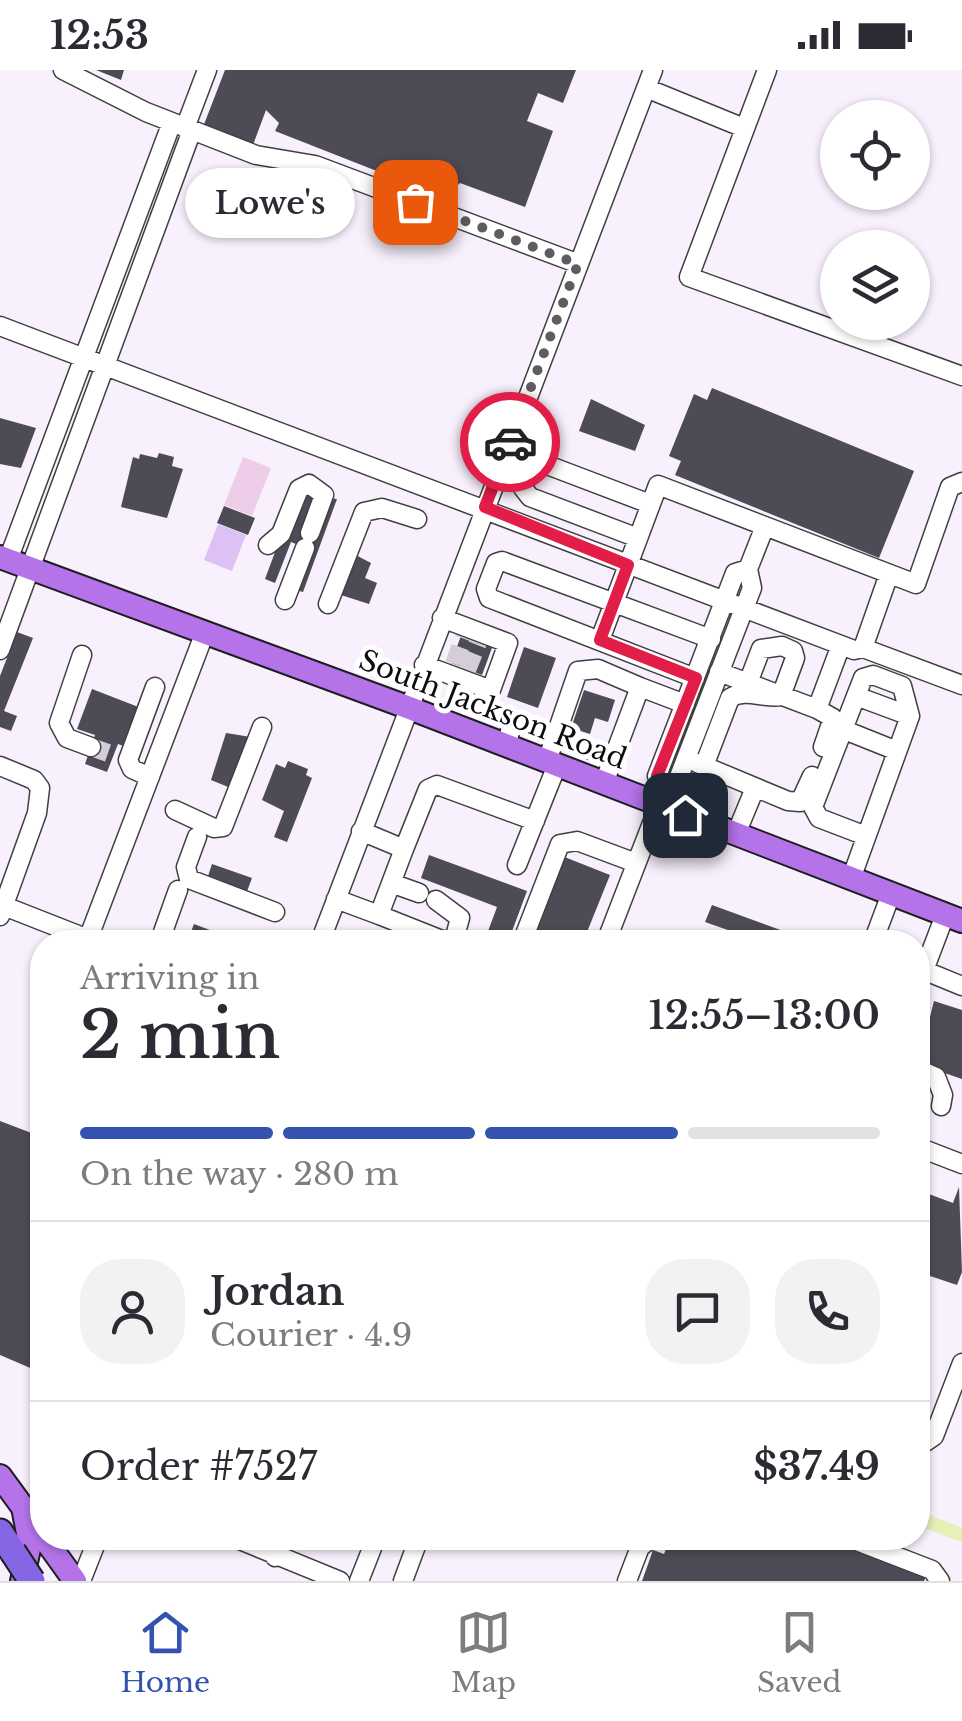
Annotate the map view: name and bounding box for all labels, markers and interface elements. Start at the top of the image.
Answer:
text: 12:53 [50,12,149,59]
map controls [820,100,930,340]
button: locate [820,100,930,210]
pin [373,160,458,245]
callout: Lowe's [185,167,355,237]
icon: bag [388,175,443,230]
text: Lowe's [214,183,326,223]
button: layers [820,230,930,340]
courier [460,392,560,492]
icon: car [483,415,538,470]
street label: South Jackson Road [354,642,632,777]
pin [643,773,728,858]
icon: home [658,788,713,843]
text: Arriving in [80,958,259,998]
text: 12:55–13:00 [648,992,880,1039]
text: 2 min [80,995,280,1076]
text: On the way · 280 m [80,1154,399,1194]
button: person [80,1259,185,1364]
button: chat [645,1259,750,1364]
button: phone [775,1259,880,1364]
text: Jordan [210,1268,344,1315]
text: Courier · 4.9 [210,1315,412,1355]
text: Order #7527 [80,1443,317,1490]
text: $37.49 [753,1443,880,1490]
tab: Home [120,1605,210,1700]
tab: Map [451,1605,516,1700]
tab: Saved [757,1605,841,1700]

